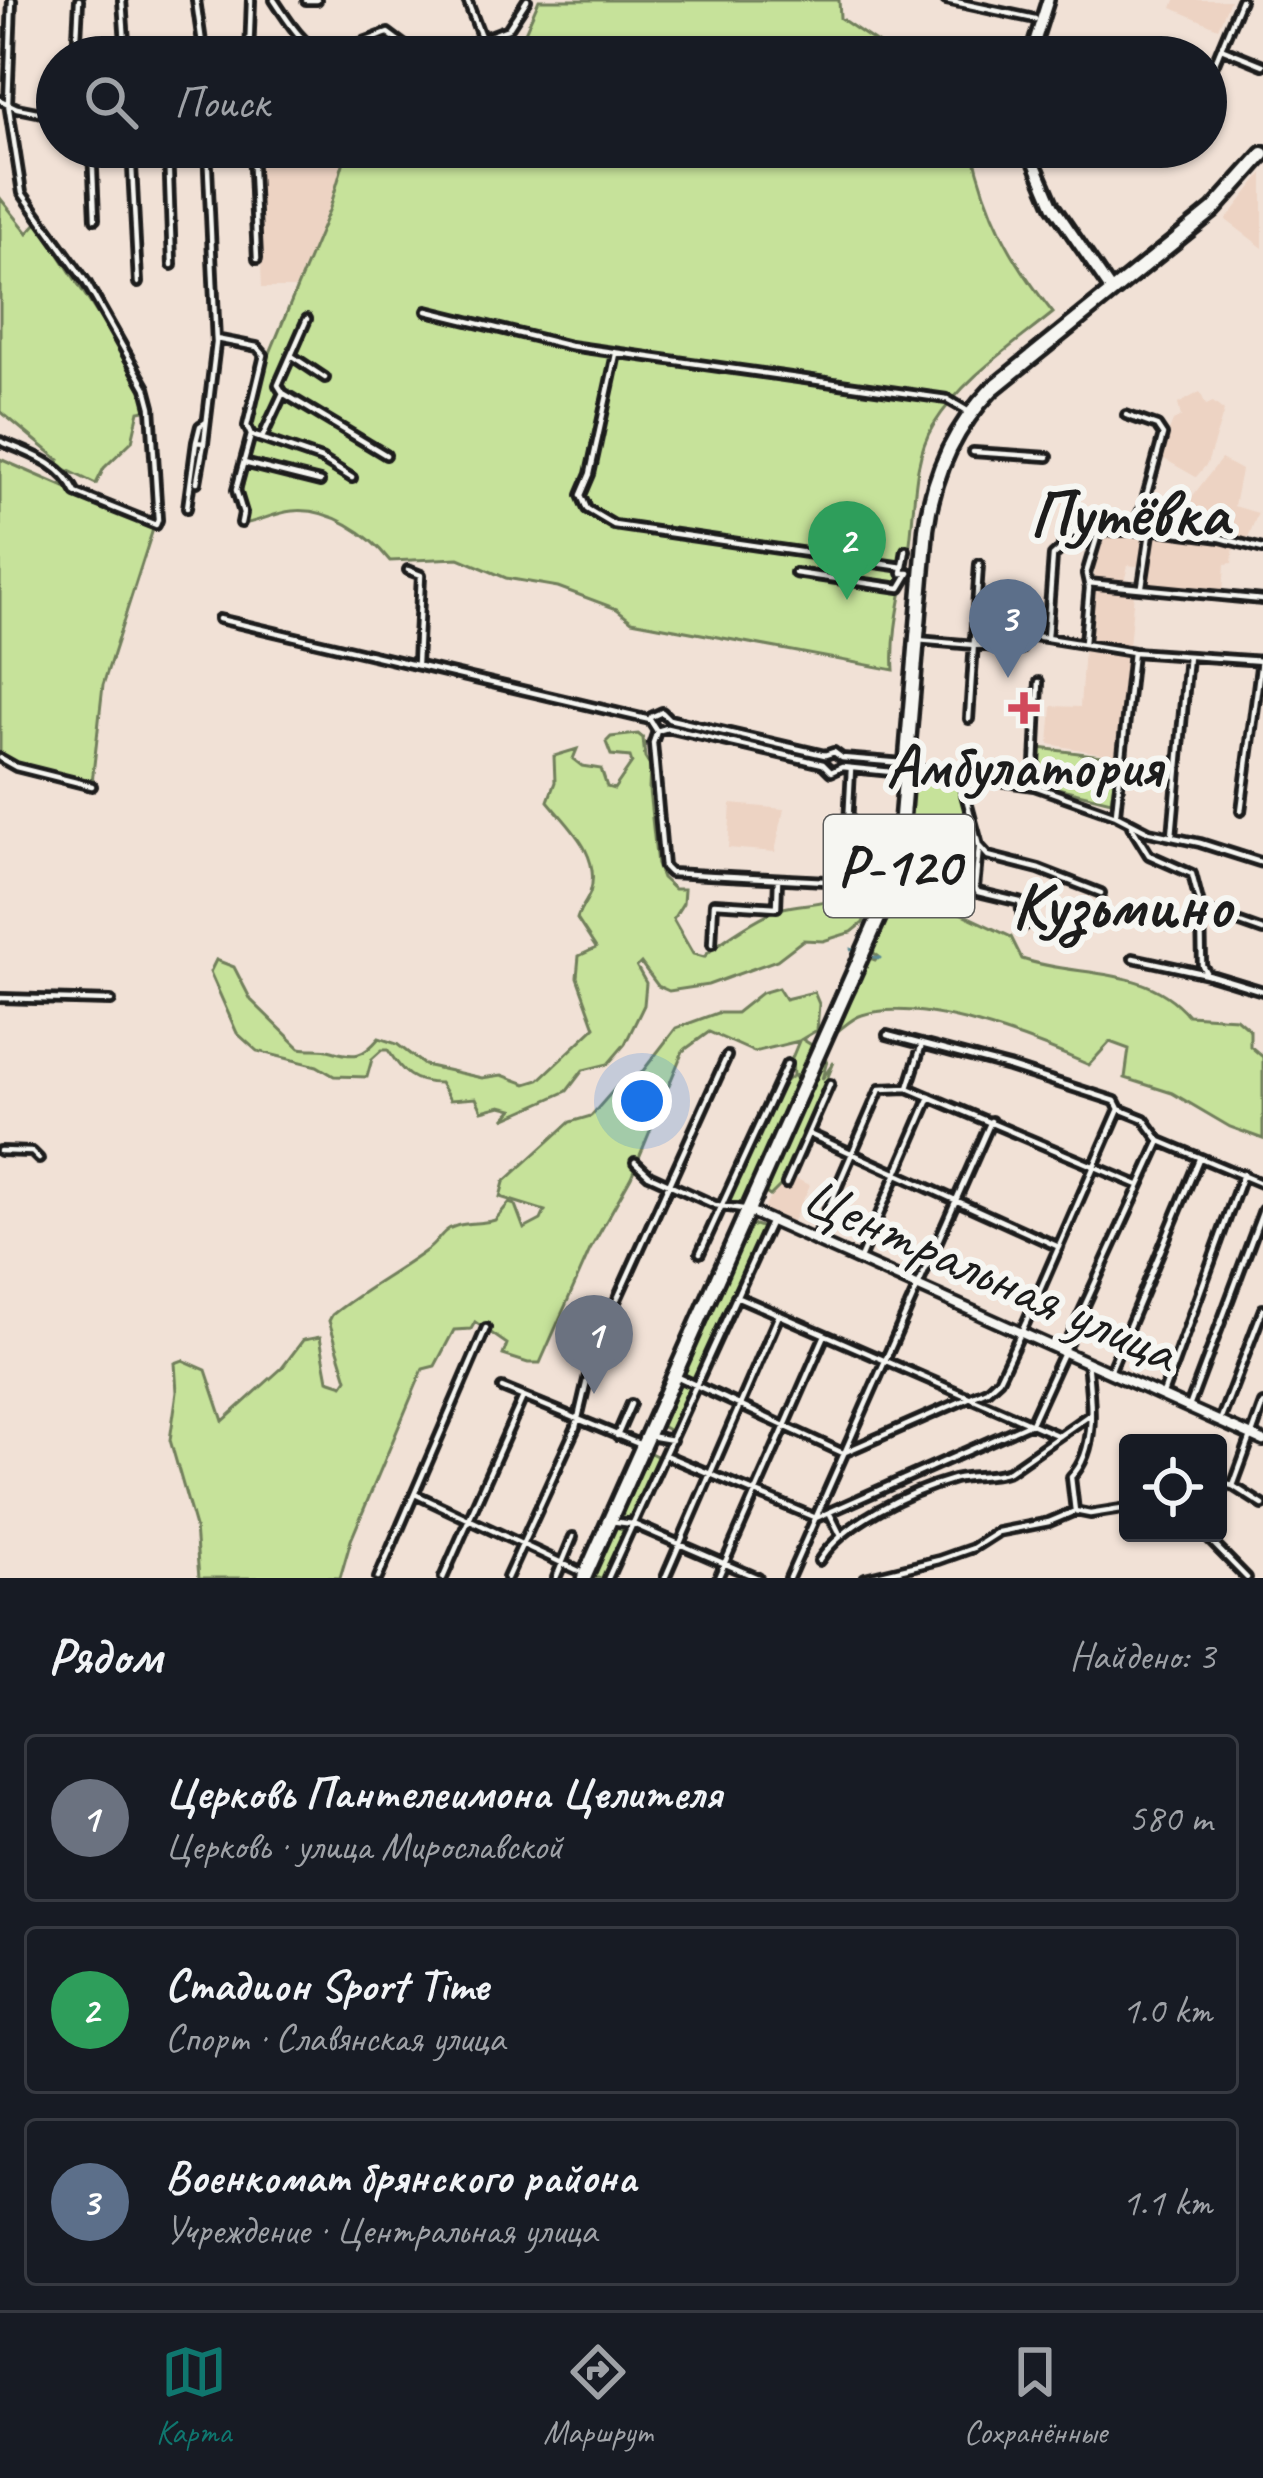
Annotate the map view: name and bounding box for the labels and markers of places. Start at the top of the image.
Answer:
pin: 2 [808,501,886,600]
pin: 3 [969,579,1047,678]
marker: Амбулатория [1008,692,1040,724]
place label: Амбулатория [886,728,1166,804]
pin: 1 [555,1295,633,1394]

